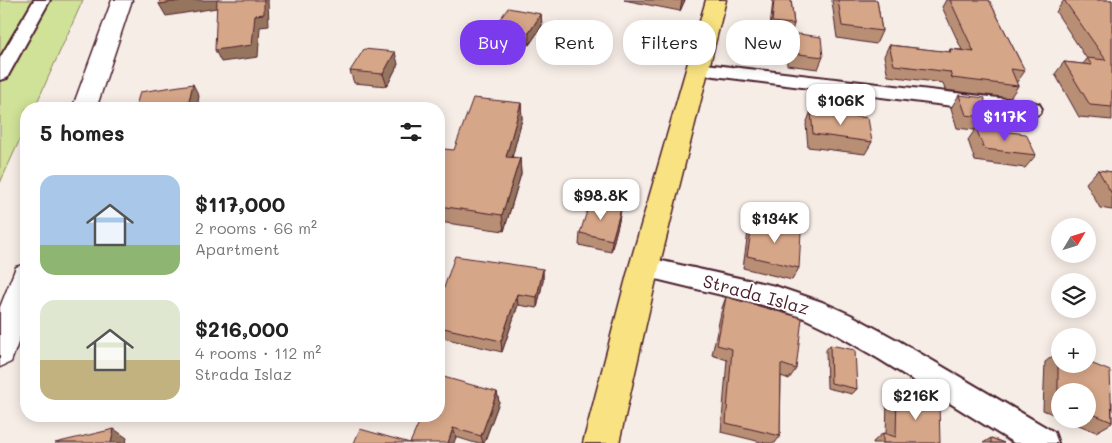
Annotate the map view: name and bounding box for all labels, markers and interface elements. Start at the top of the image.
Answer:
chip: Buy [460,20,526,65]
chip: Rent [536,20,613,65]
chip: Filters [623,20,716,65]
chip: New [726,20,800,65]
pin: $106K [806,84,876,126]
text: $106K [817,89,865,110]
pin: $117K [970,100,1040,142]
text: $117K [983,105,1027,126]
icon: filters [397,118,425,146]
text: 5 homes [40,119,125,146]
pin: $98.8K [560,178,642,221]
text: $98.8K [574,184,628,205]
text: $117,000 [195,190,285,217]
icon: home [80,195,140,255]
pin: $134K [740,202,810,244]
text: $134K [751,207,799,228]
text: 2 rooms · 66 m² [195,217,317,238]
north arrow [1051,218,1096,262]
map controls [1051,218,1096,428]
text: Apartment [195,238,280,259]
street label: Strada Islaz [700,268,812,320]
button: layers [1051,273,1096,318]
text: $216,000 [195,315,289,342]
icon: home [80,320,140,380]
button: + [1051,328,1096,373]
text: 4 rooms · 112 m² [195,342,321,363]
text: Strada Islaz [195,363,292,384]
pin: $216K [881,378,951,421]
button: − [1051,383,1096,428]
text: $216K [893,384,939,405]

